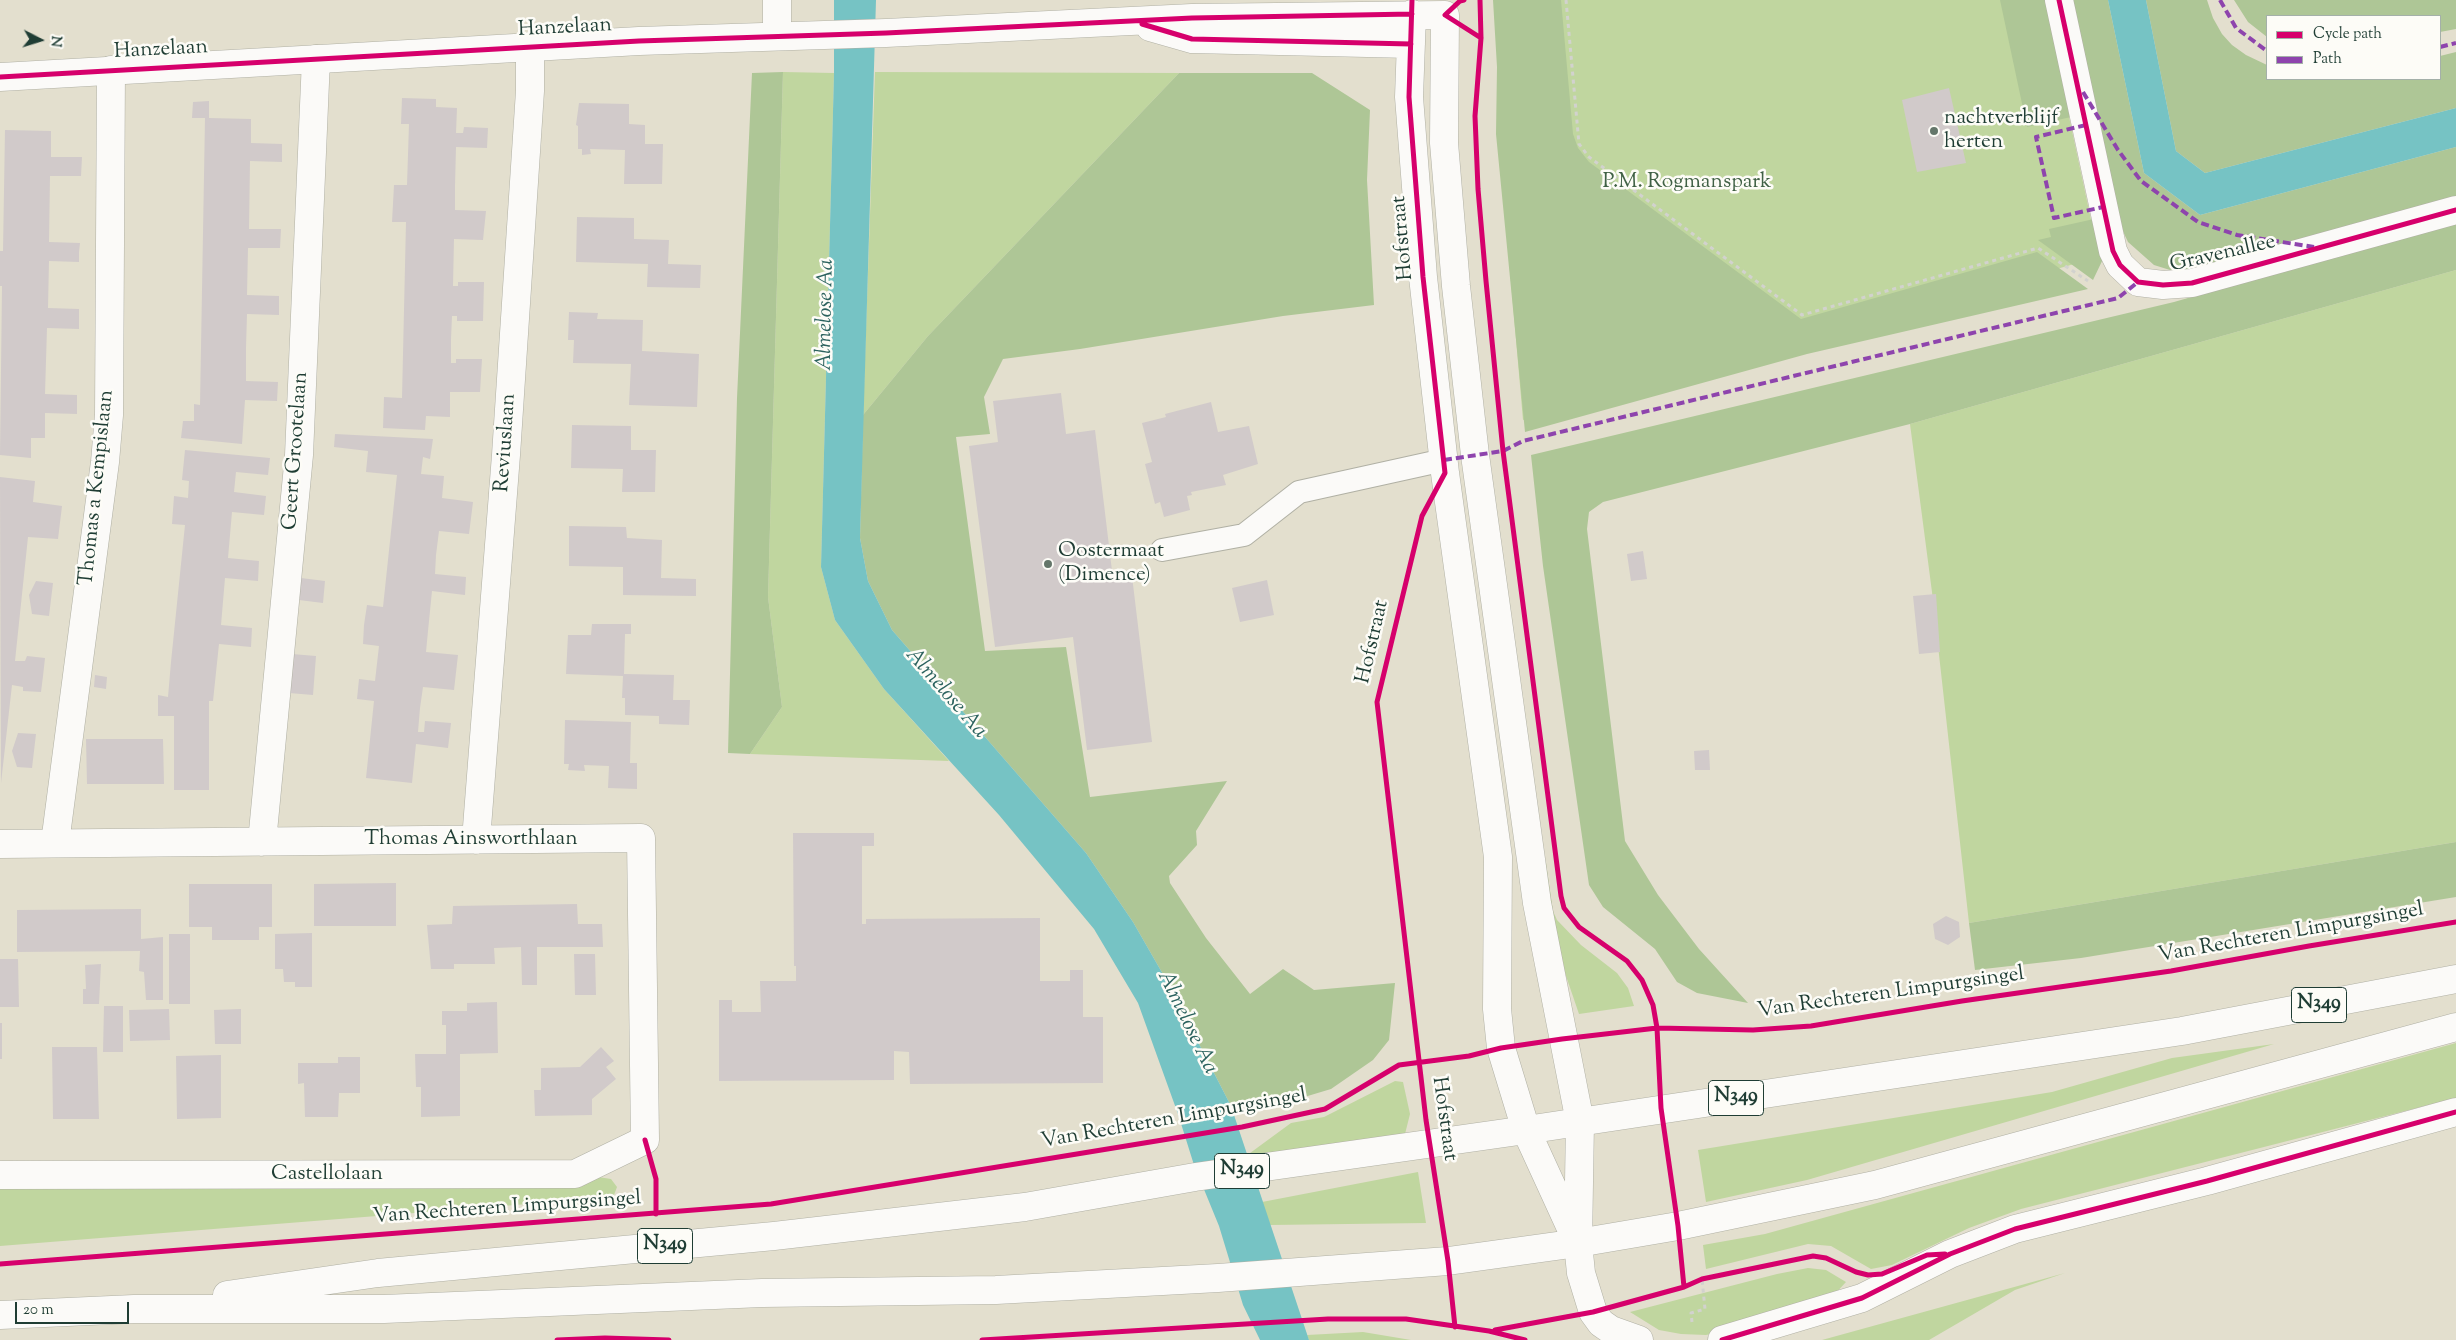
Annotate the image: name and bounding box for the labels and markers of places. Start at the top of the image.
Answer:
place label: nachtverblijf herten [1944,106,2059,156]
marker: nachtverblijf herten [1928,125,1940,137]
place label: Oostermaat (Dimence) [1058,539,1164,589]
marker: Oostermaat (Dimence) [1042,558,1054,570]

